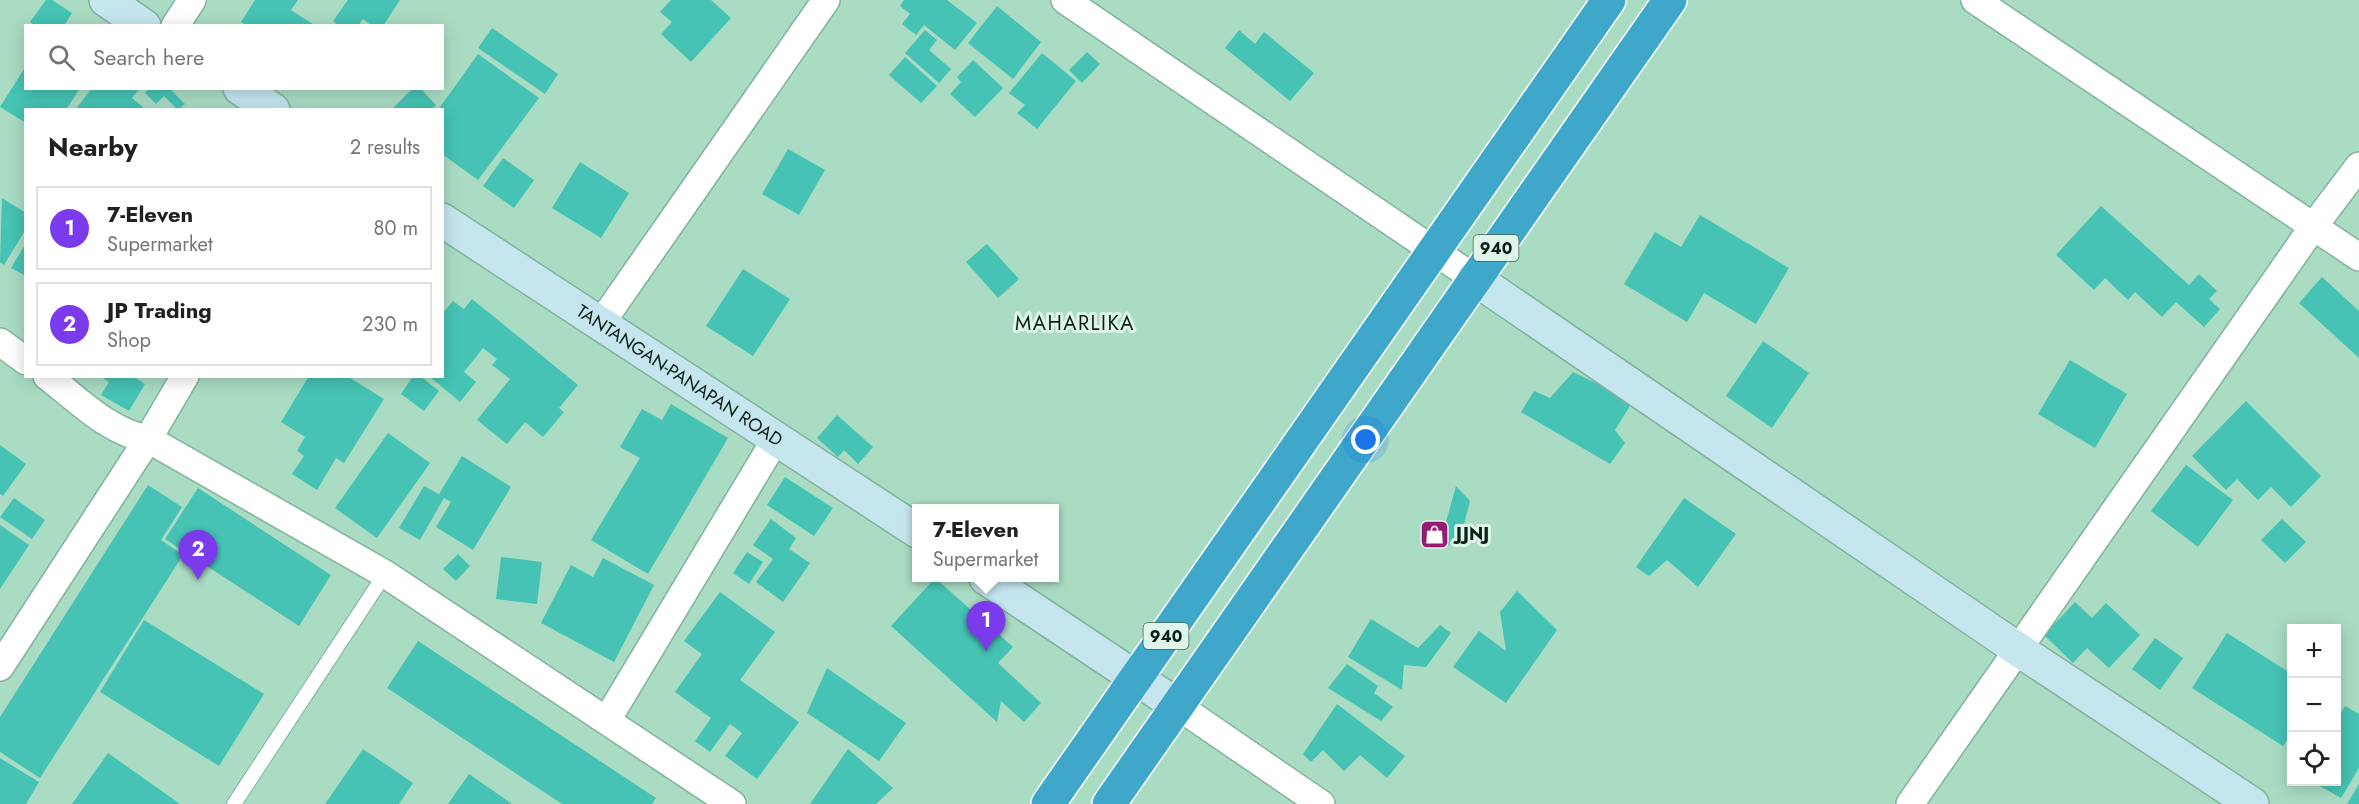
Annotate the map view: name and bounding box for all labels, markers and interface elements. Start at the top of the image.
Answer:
search box [24,24,444,90]
icon: search [45,41,78,74]
text: Search here [93,41,204,73]
text: Nearby [48,128,137,166]
text: 2 results [350,133,420,162]
text: 7-Eleven [107,198,193,230]
text: 1 [64,214,75,243]
text: 80 m [373,214,418,243]
text: Supermarket [107,230,213,259]
road number: 940 [1474,235,1518,261]
text: JP Trading [107,294,212,326]
street label: TANTANGAN-PANAPAN ROAD [571,298,788,453]
district label: MAHARLIKA [1015,309,1135,338]
text: 2 [63,310,76,339]
text: 230 m [362,310,418,339]
text: Shop [107,326,151,355]
your location [1351,425,1380,454]
popup [912,504,1059,582]
text: 7-Eleven [933,513,1019,545]
shop icon: JJNJ [1419,518,1451,550]
place label: JJNJ [1453,521,1489,547]
pin: 2 [178,530,218,580]
text: Supermarket [933,545,1038,574]
pin: 1 [966,602,1006,651]
road number: 940 [1144,623,1188,649]
map controls [2287,624,2341,786]
button: + [2287,624,2341,678]
button: − [2287,678,2341,732]
button: locate [2287,732,2341,786]

